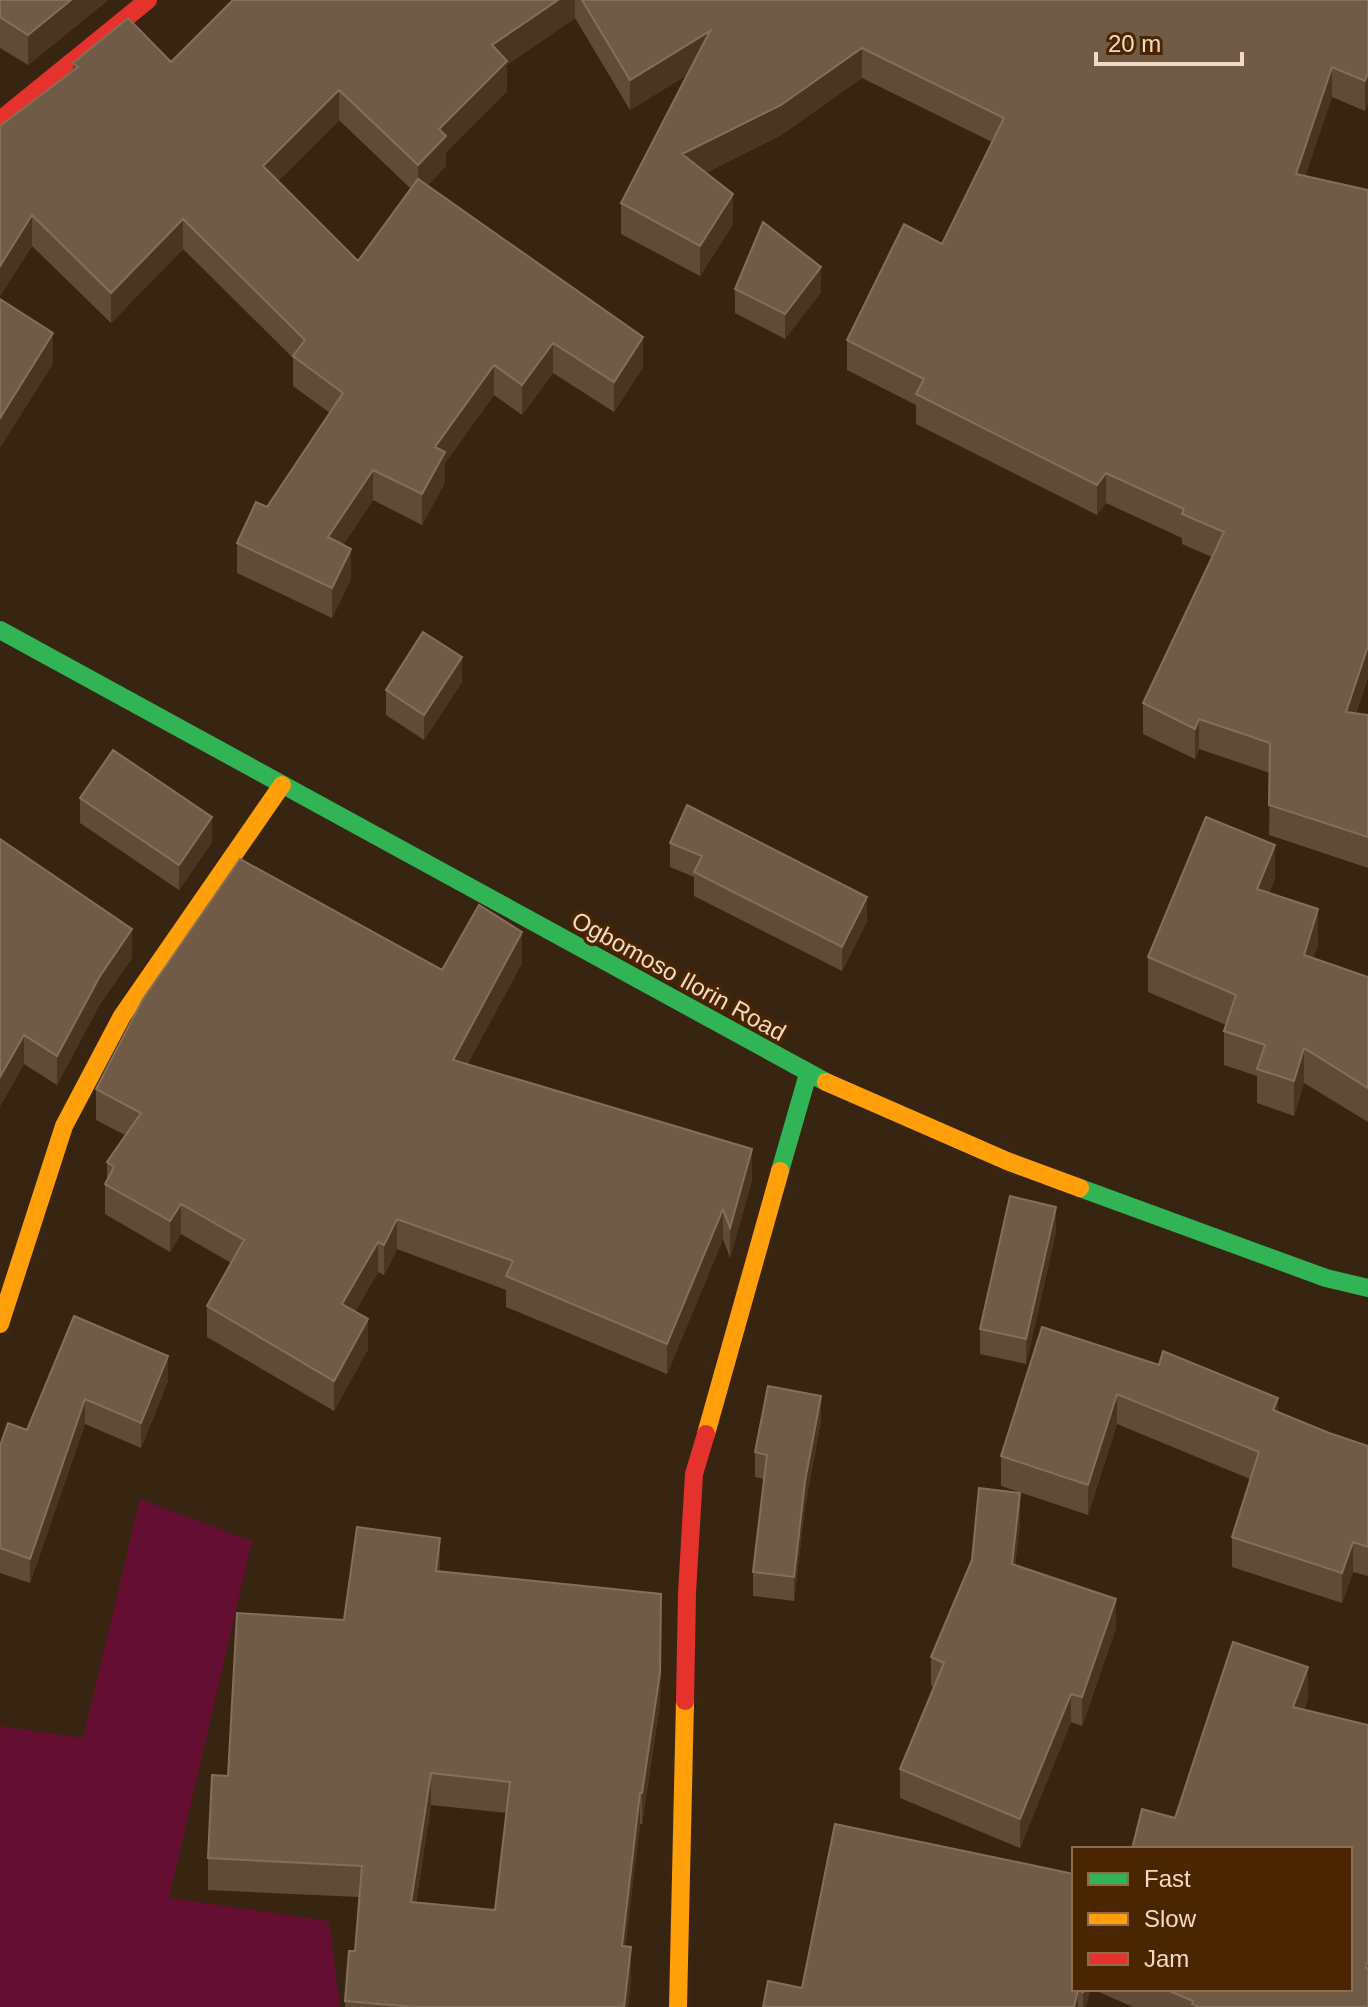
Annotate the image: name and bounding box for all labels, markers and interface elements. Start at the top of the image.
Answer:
scale bar [1096,16,1242,66]
text: 20 m [1108,30,1161,57]
street label: Ogbomoso Ilorin Road [567,906,791,1046]
legend [1072,1847,1352,1991]
text: Fast [1144,1865,1191,1892]
text: Slow [1144,1905,1197,1932]
text: Jam [1144,1945,1189,1972]

